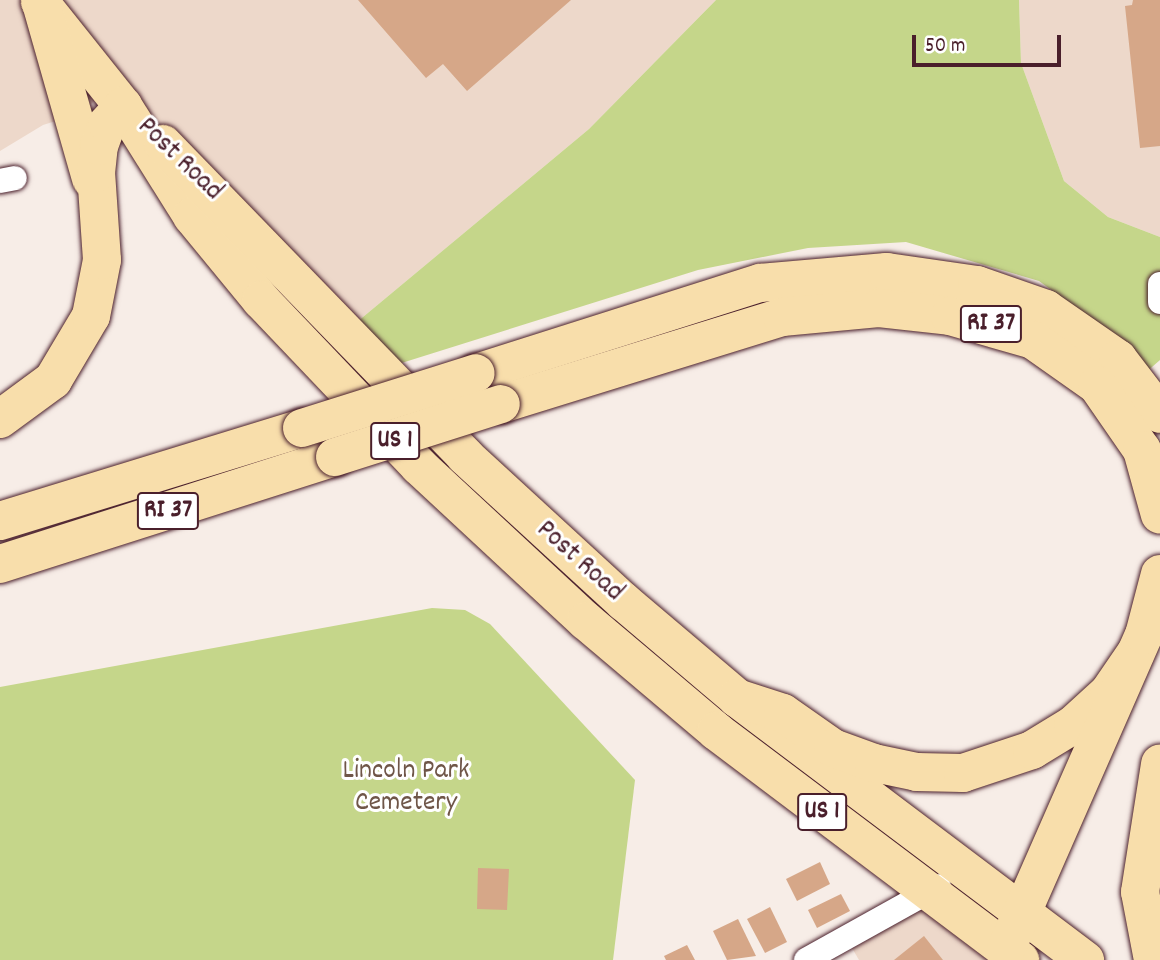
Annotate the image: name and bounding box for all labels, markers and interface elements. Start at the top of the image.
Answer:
scale bar [915,21,1064,65]
text: 50 m [925,32,965,62]
street label: Post Road [129,111,229,209]
road number: RI 37 [960,302,1023,346]
road number: US 1 [369,418,421,463]
road number: RI 37 [136,489,200,534]
street label: Post Road [528,514,630,610]
park label: Lincoln Park Cemetery [343,755,469,821]
road number: US 1 [796,790,848,834]

